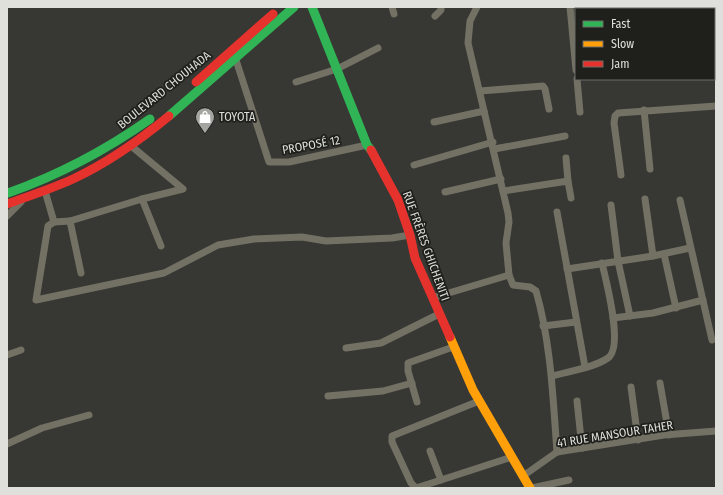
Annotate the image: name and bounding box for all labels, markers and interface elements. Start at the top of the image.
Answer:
legend [575,8,715,80]
text: Fast [611,17,630,31]
text: Slow [611,37,634,51]
street label: BOULEVARD CHOUHADA [115,48,214,132]
text: Jam [611,57,629,71]
shop icon: TOYOTA [194,106,216,134]
place label: TOYOTA [219,110,256,124]
street label: PROPOSÉ 12 [281,132,341,157]
street label: RUE FRÈRES GHICHENITI [400,189,453,303]
street label: 41 RUE MANSOUR TAHER [556,418,675,450]

